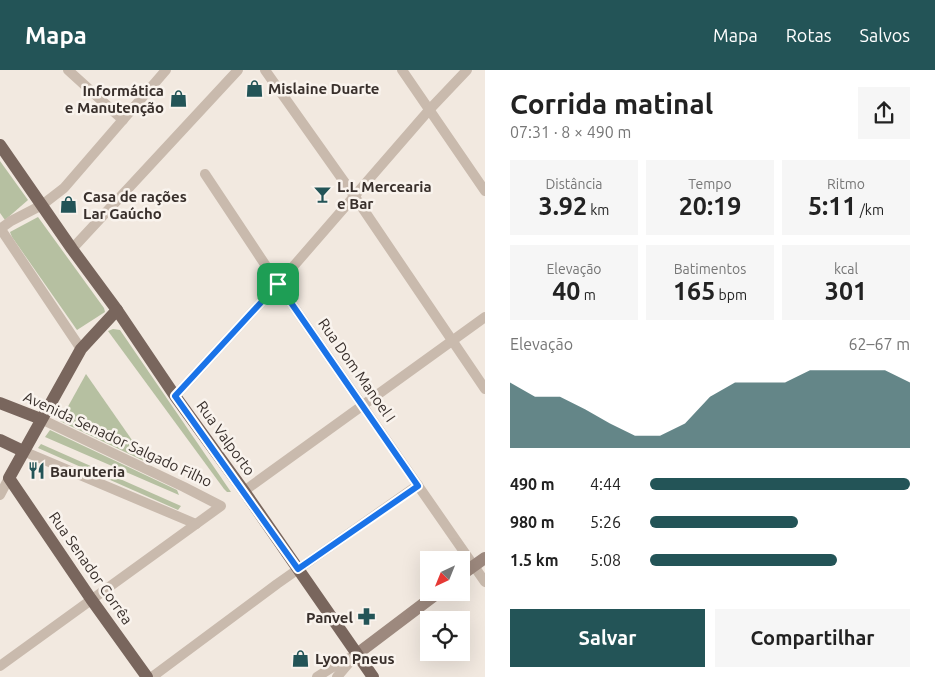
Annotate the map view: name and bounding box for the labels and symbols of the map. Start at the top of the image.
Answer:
shop icon: Mislaine Duarte [244,78,264,98]
place label: Mislaine Duarte [268,80,380,97]
place label: Informática e Manutenção [65,82,164,117]
shop icon: Informática e Manutenção [168,89,188,109]
place label: L.L Mercearia e Bar [337,178,432,212]
bar icon: L.L Mercearia e Bar [313,185,333,205]
place label: Casa de rações Lar Gaúcho [83,188,187,222]
shop icon: Casa de rações Lar Gaúcho [59,195,79,215]
pin [257,263,299,305]
street label: Rua Dom Manoel I [315,315,399,425]
street label: Avenida Senador Salgado Filho [21,388,215,490]
street label: Rua Valporto [193,397,259,479]
restaurant icon: Bauruteria [26,461,46,481]
place label: Bauruteria [50,463,125,480]
street label: Rua Senador Corrêa [46,508,136,628]
north arrow [420,551,470,601]
pharmacy icon: Panvel [357,607,377,627]
place label: Panvel [306,609,353,626]
shop icon: Lyon Pneus [291,648,311,668]
place label: Lyon Pneus [315,650,395,667]

